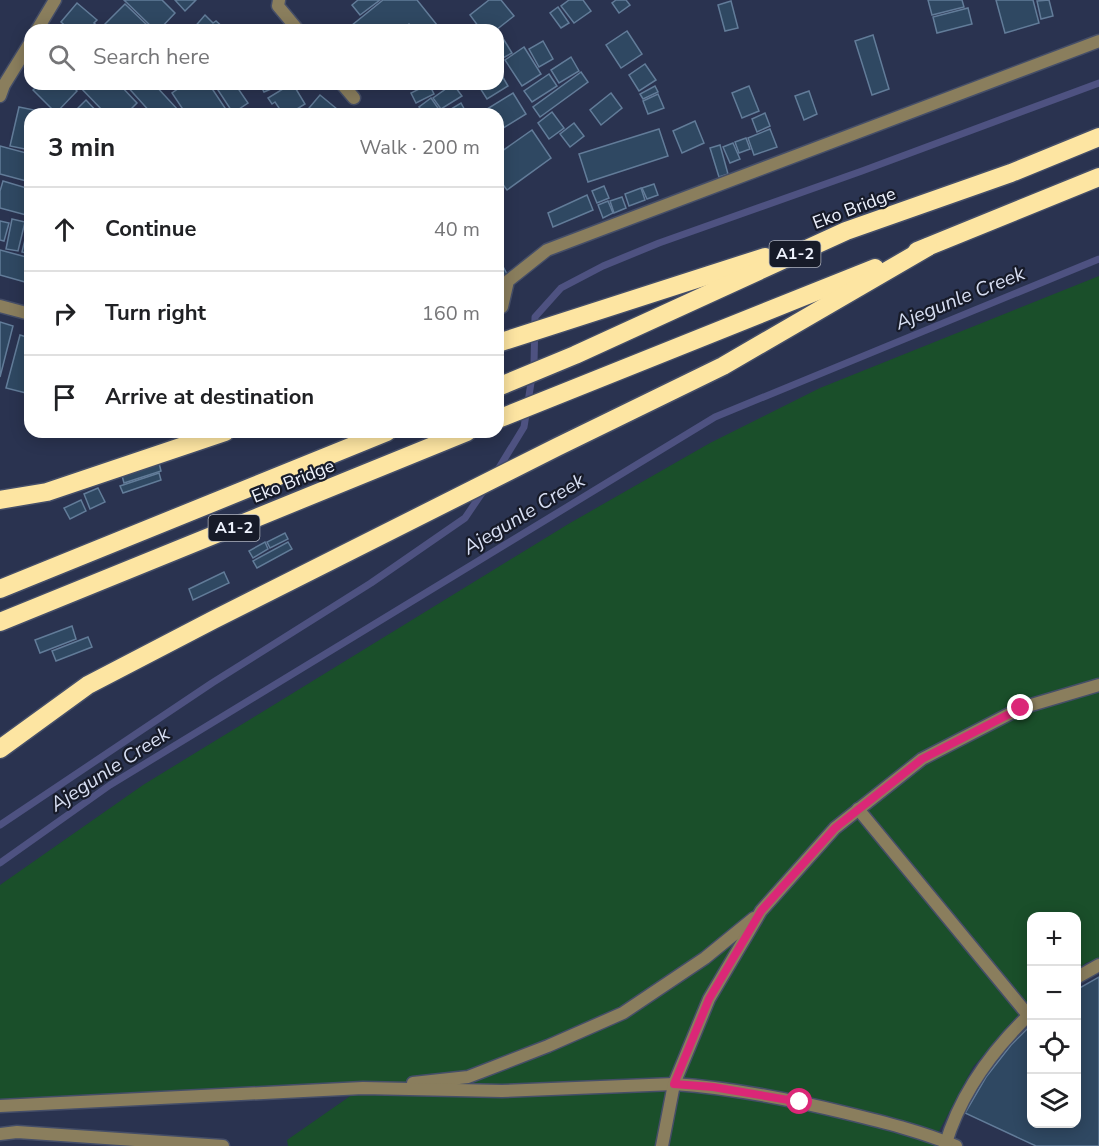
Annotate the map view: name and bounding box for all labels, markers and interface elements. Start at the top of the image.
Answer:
search box [24,24,504,90]
icon: search [45,41,78,74]
text: Search here [93,42,210,72]
text: 3 min [48,130,115,165]
text: Walk · 200 m [360,134,480,161]
street label: Eko Bridge [809,181,899,235]
icon: ahead [48,213,81,246]
text: Continue [105,214,196,244]
text: 40 m [434,216,480,243]
road number: A1-2 [770,241,820,267]
water label: Ajegunle Creek [890,259,1030,337]
icon: right [48,297,81,330]
text: Turn right [105,298,206,328]
text: 160 m [422,300,480,327]
icon: arrive [48,381,81,414]
text: Arrive at destination [105,382,314,412]
street label: Eko Bridge [248,454,338,508]
water label: Ajegunle Creek [457,466,591,562]
road number: A1-2 [208,515,260,541]
route end [1007,694,1033,720]
water label: Ajegunle Creek [44,720,176,818]
map controls [1027,912,1081,1128]
button: + [1027,912,1081,966]
button: − [1027,966,1081,1020]
button: locate [1027,1020,1081,1074]
button: layers [1027,1074,1081,1128]
route start [786,1088,812,1114]

